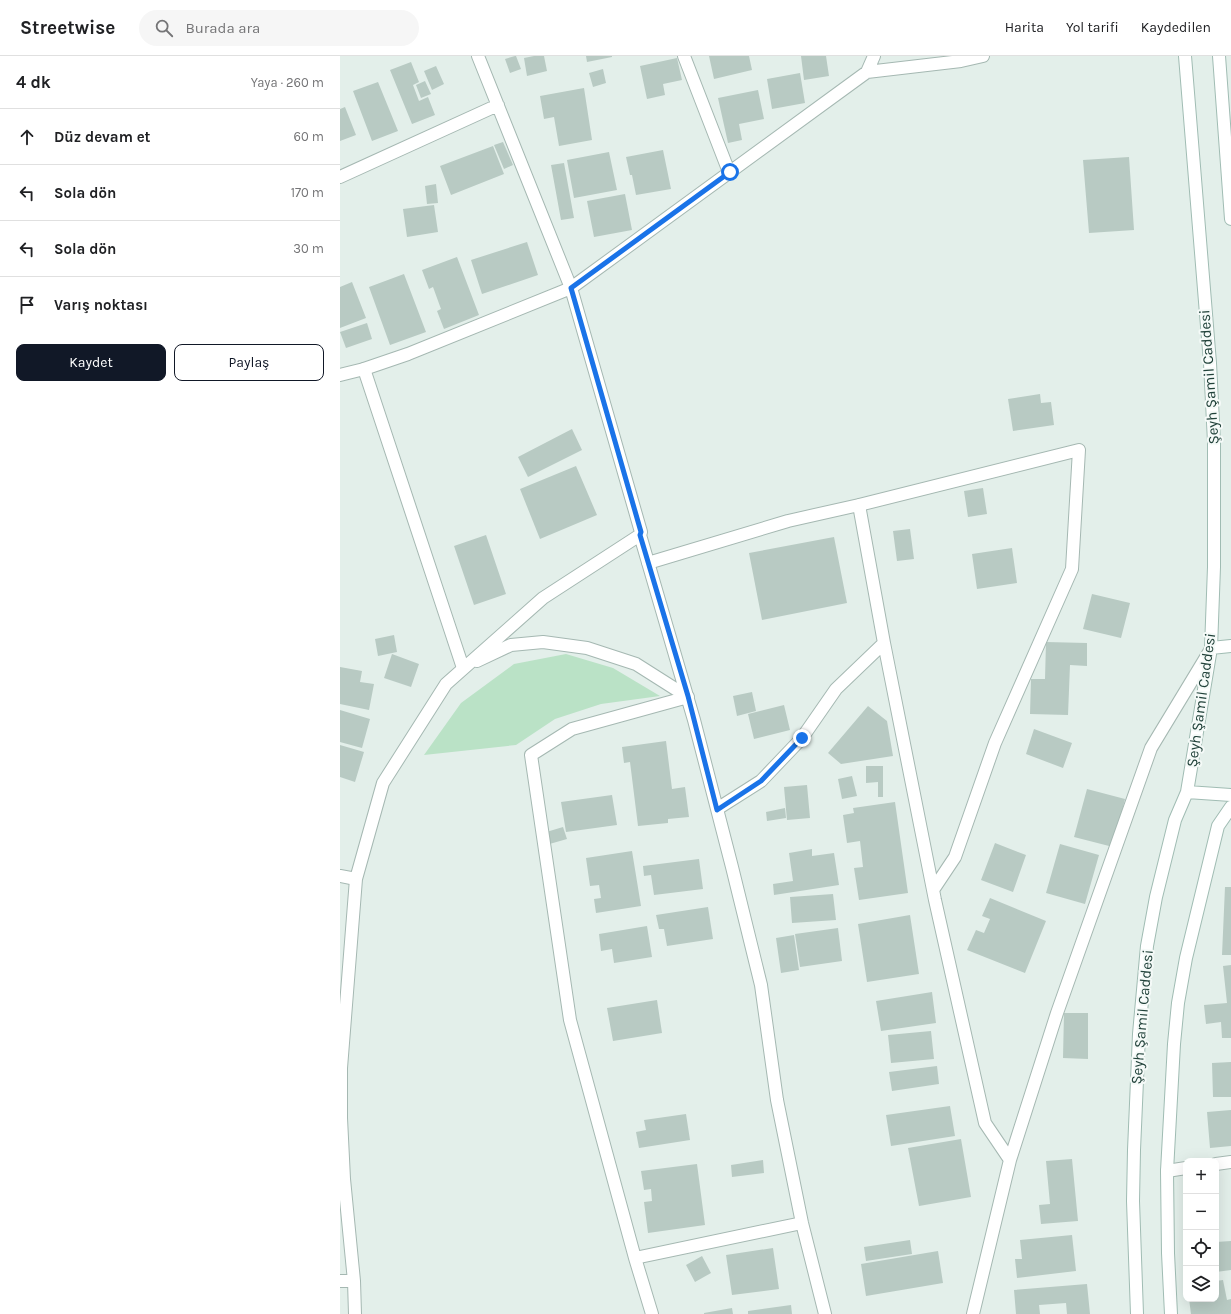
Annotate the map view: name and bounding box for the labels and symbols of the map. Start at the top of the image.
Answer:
route start [721,163,739,181]
street label: Şeyh Şamil Caddesi [1195,309,1223,445]
street label: Şeyh Şamil Caddesi [1183,632,1219,768]
route end [793,729,811,747]
street label: Şeyh Şamil Caddesi [1127,949,1157,1085]

